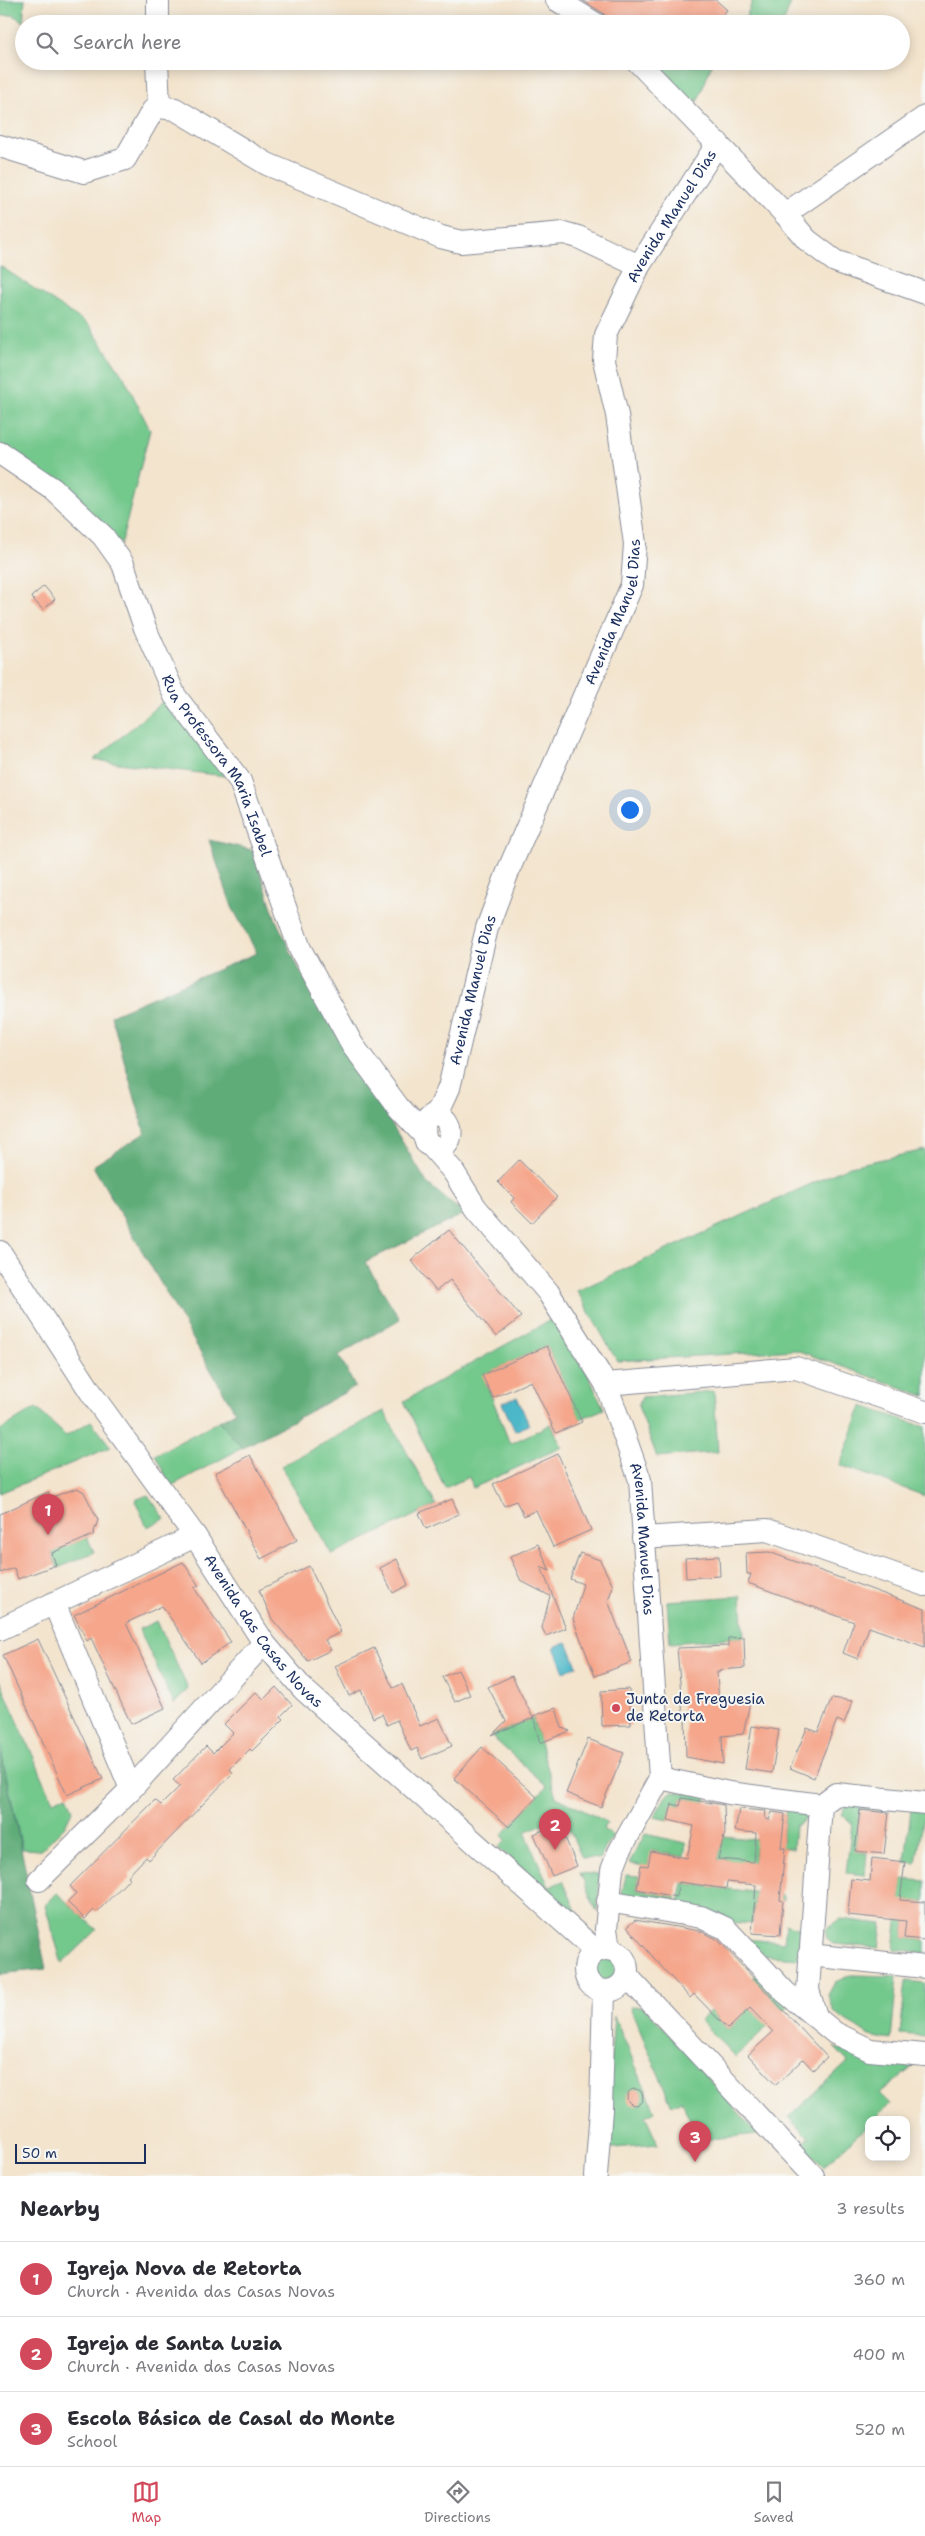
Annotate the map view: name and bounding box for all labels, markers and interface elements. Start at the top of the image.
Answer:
search box [15,15,910,70]
icon: search [33,29,61,57]
text: Search here [73,30,182,55]
street label: Avenida Manuel Dias [622,146,721,286]
street label: Avenida Manuel Dias [580,538,645,688]
street label: Rua Professora Maria Isabel [157,671,276,859]
your location [617,797,643,823]
street label: Avenida Manuel Dias [445,912,501,1067]
street label: Avenida Manuel Dias [624,1459,659,1616]
pin: 1 [32,1494,64,1535]
street label: Avenida das Casas Novas [199,1550,327,1712]
place label: Junta de Freguesia de Retorta [626,1689,765,1726]
marker: Junta de Freguesia de Retorta [610,1702,622,1714]
pin: 2 [539,1809,571,1850]
map controls [865,2116,910,2161]
button: locate [865,2116,910,2161]
pin: 3 [679,2121,711,2162]
scale bar [15,2141,146,2164]
text: 50 m [22,2144,57,2162]
text: Nearby [20,2195,100,2223]
text: 3 results [836,2198,905,2219]
text: Igreja Nova de Retorta [67,2256,301,2281]
text: 1 [32,2269,40,2290]
text: 360 m [853,2269,905,2290]
text: Church · Avenida das Casas Novas [67,2281,335,2302]
text: Igreja de Santa Luzia [67,2331,282,2356]
text: 2 [30,2344,42,2365]
text: 400 m [852,2344,905,2365]
text: Church · Avenida das Casas Novas [67,2356,335,2377]
text: Escola Básica de Casal do Monte [67,2406,395,2431]
text: 3 [30,2419,42,2440]
text: 520 m [855,2419,905,2440]
text: School [67,2431,117,2452]
tab: Map [131,2478,161,2526]
tab: Directions [424,2478,491,2526]
tab: Saved [754,2478,794,2526]

